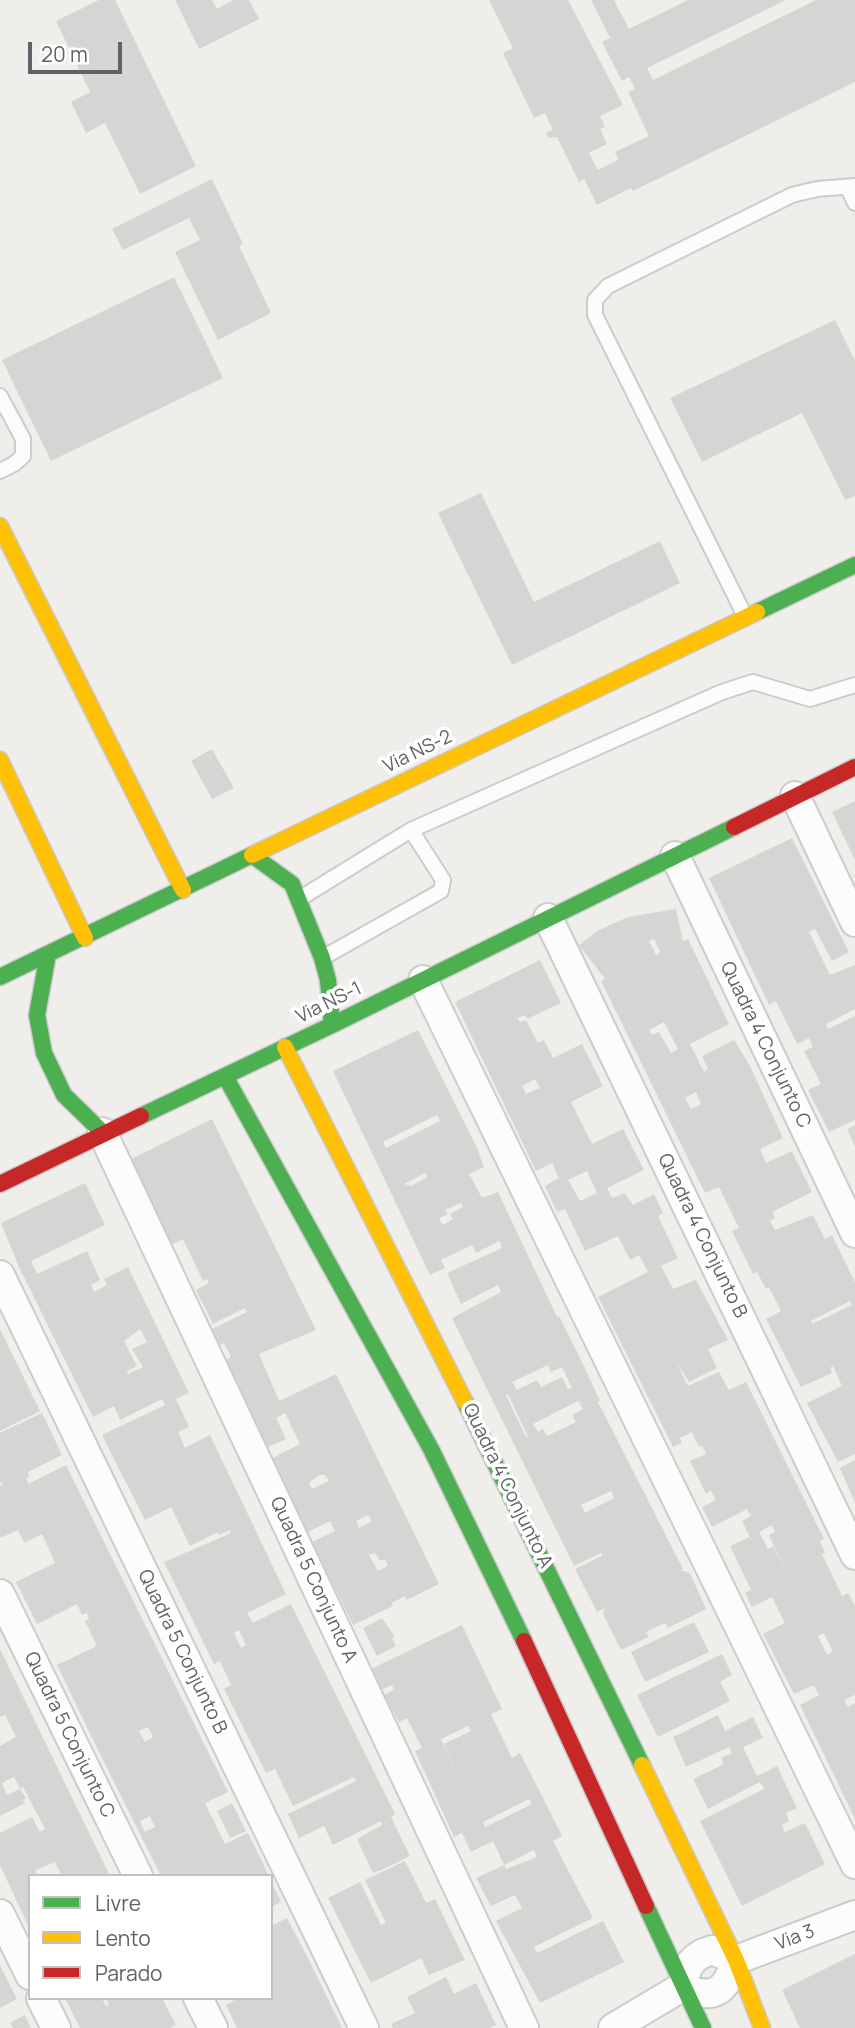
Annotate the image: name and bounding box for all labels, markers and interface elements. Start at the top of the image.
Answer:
scale bar [32,28,126,72]
text: 20 m [41,40,88,68]
street label: Via NS-2 [380,726,456,778]
street label: Quadra 4 Conjunto C [715,958,815,1132]
street label: Via NS-1 [293,977,365,1029]
street label: Quadra 4 Conjunto B [652,1150,752,1322]
street label: Quadra 4 Conjunto A [457,1400,557,1572]
street label: Quadra 5 Conjunto A [265,1494,361,1666]
street label: Quadra 5 Conjunto B [132,1566,232,1738]
street label: Quadra 5 Conjunto C [19,1648,119,1822]
legend [28,1874,273,2000]
text: Livre [95,1889,141,1917]
street label: Via 3 [772,1920,818,1956]
text: Lento [95,1924,151,1952]
text: Parado [95,1959,163,1987]

